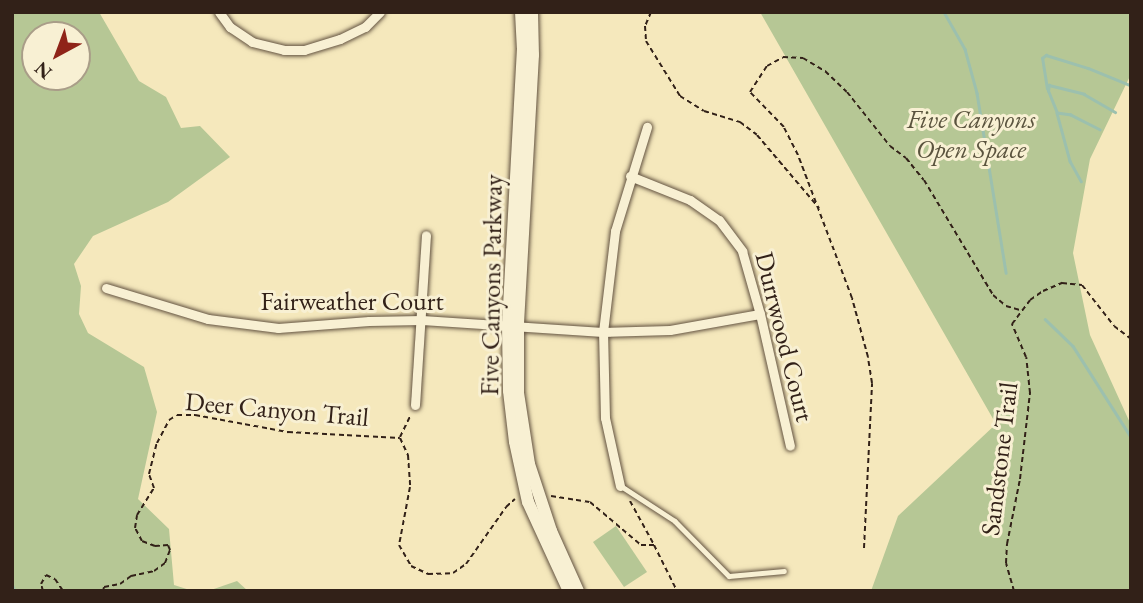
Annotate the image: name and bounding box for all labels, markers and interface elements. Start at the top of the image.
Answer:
north arrow [21,21,91,91]
text: N [29,56,57,85]
park label: Five Canyons Open Space [907,104,1035,166]
street label: Five Canyons Parkway [474,174,510,396]
street label: Durrwood Court [748,249,820,425]
street label: Fairweather Court [260,286,444,318]
street label: Sandstone Trail [975,381,1025,537]
street label: Deer Canyon Trail [184,386,370,434]

